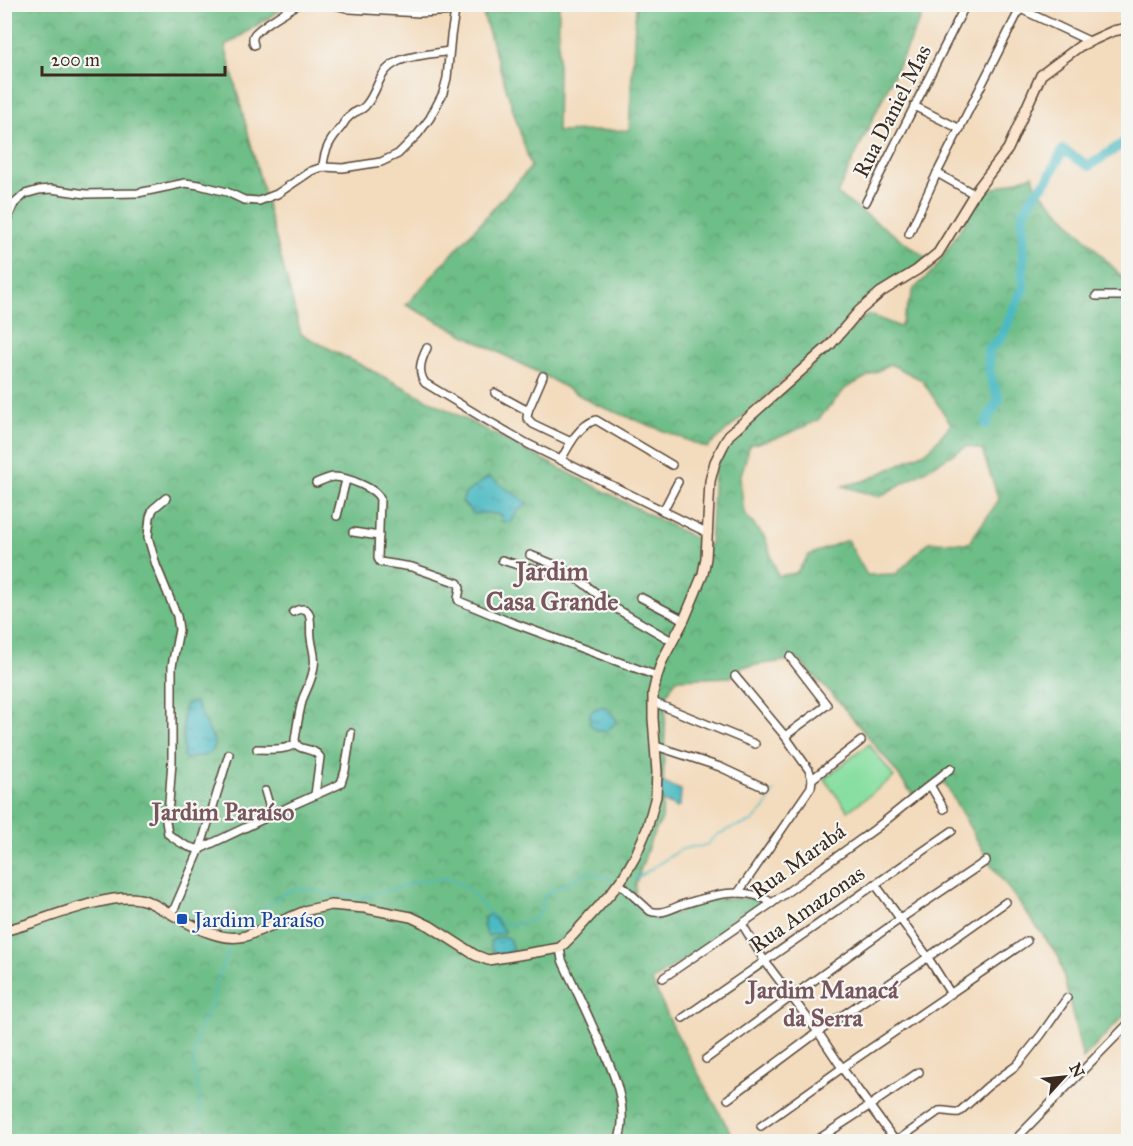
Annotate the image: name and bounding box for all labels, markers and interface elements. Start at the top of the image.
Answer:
scale bar [42,39,225,77]
street label: Rua Daniel Mas [847,40,937,182]
text: 200 m [51,49,100,71]
district label: Jardim Casa Grande [486,555,618,617]
district label: Jardim Paraíso [149,797,294,827]
street label: Rua Marabá [745,817,851,904]
street label: Rua Amazonas [744,859,870,959]
place label: Jardim Paraíso [192,906,325,933]
marker: Jardim Paraíso [175,912,189,926]
district label: Jardim Manacá da Serra [745,975,899,1033]
north arrow [1034,1047,1094,1107]
text: N [1065,1060,1089,1081]

